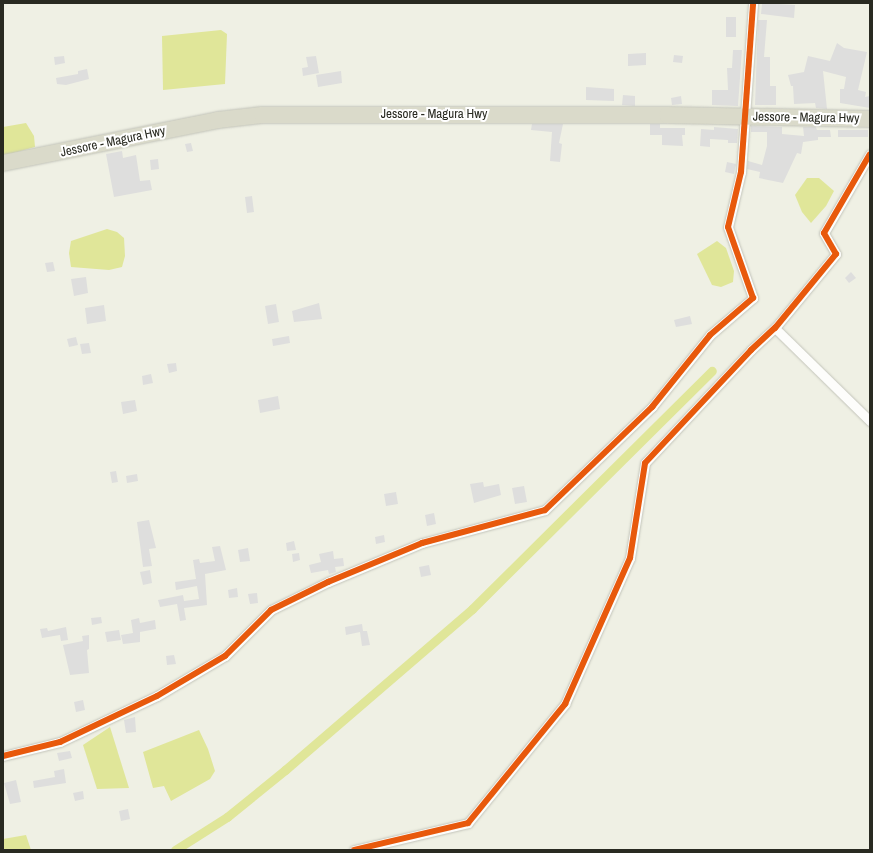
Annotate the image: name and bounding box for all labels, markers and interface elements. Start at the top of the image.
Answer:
street label: Jessore - Magura Hwy [381,106,487,122]
street label: Jessore - Magura Hwy [753,109,859,127]
street label: Jessore - Magura Hwy [59,123,167,161]

